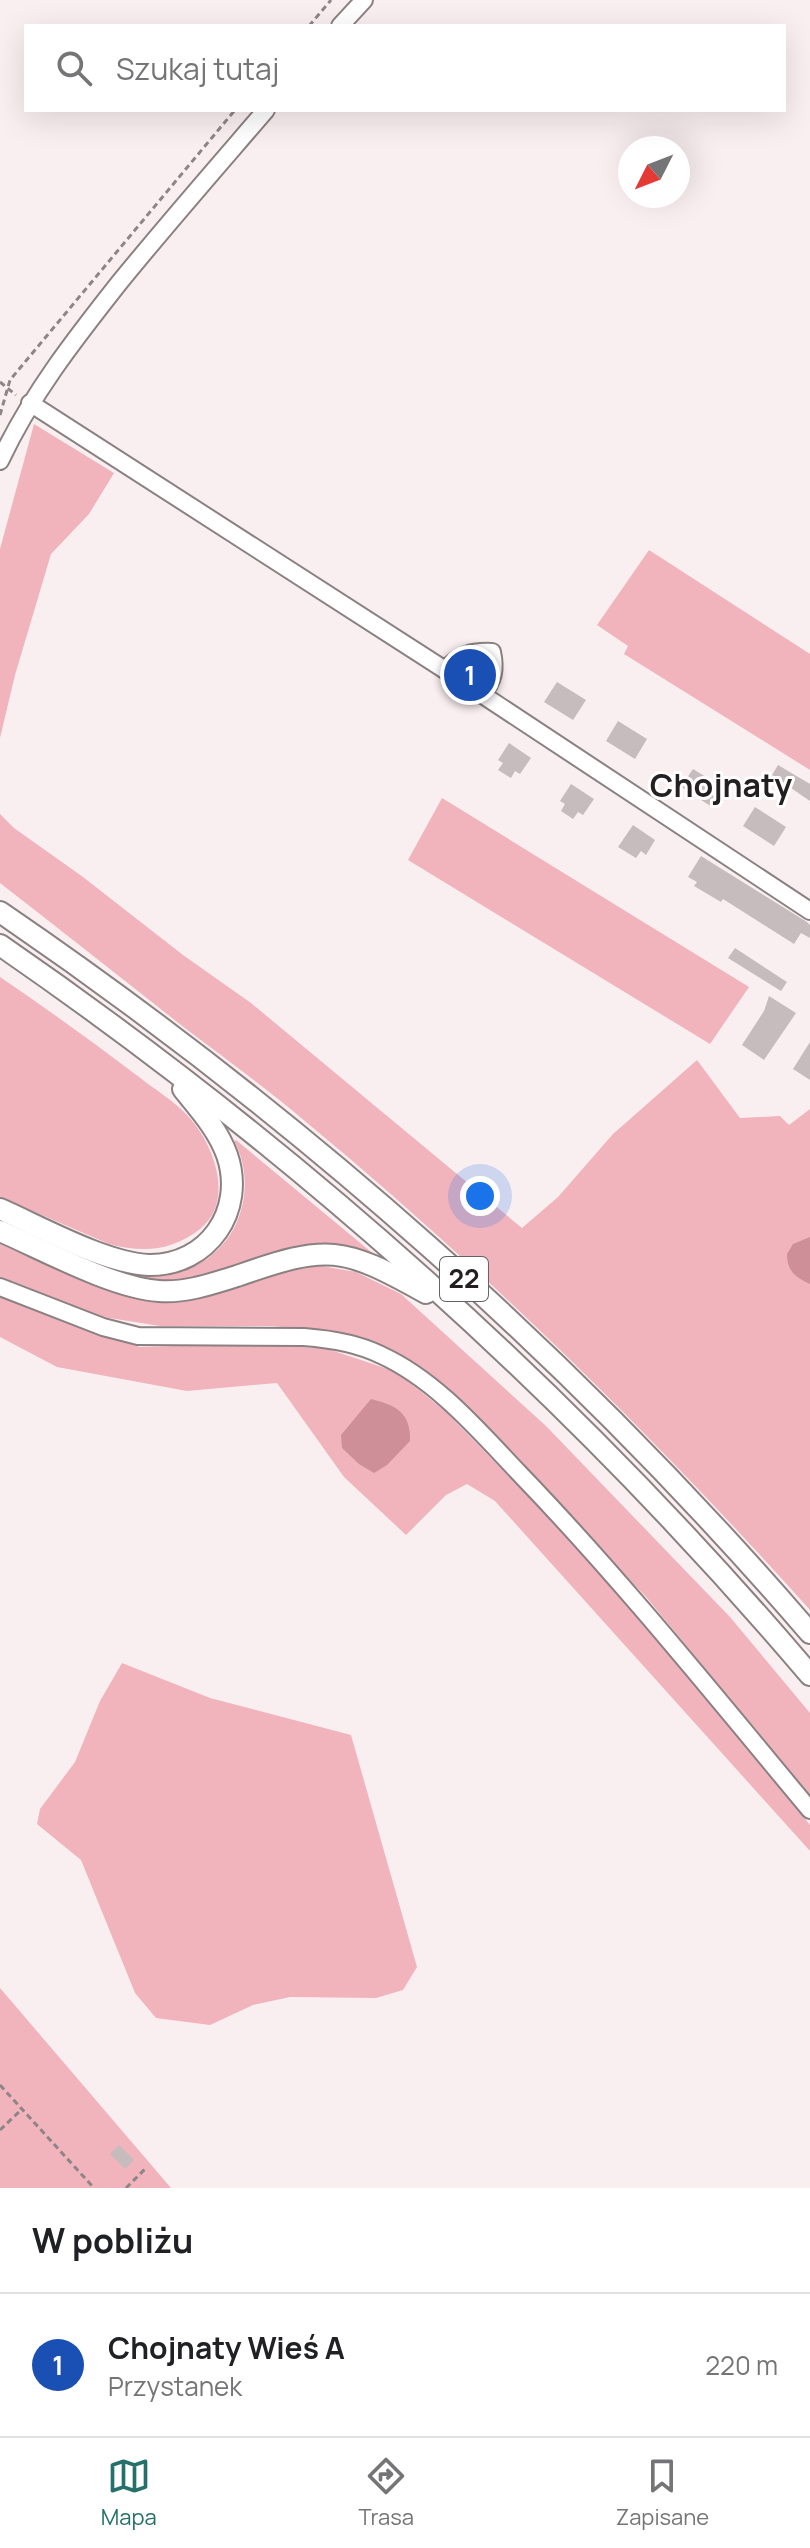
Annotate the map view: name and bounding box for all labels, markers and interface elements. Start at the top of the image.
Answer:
search box [24,24,786,112]
icon: search [52,46,96,90]
text: Szukaj tutaj [116,48,279,89]
north arrow [618,136,690,208]
pin: 1 [444,645,496,705]
district label: Chojnaty [650,763,792,807]
your location [460,1176,500,1216]
road number: 22 [440,1257,488,1301]
text: W pobliżu [32,2217,193,2263]
text: Chojnaty Wieś A [108,2327,345,2368]
text: 1 [52,2347,64,2383]
text: 220 m [705,2347,778,2383]
text: Przystanek [108,2368,242,2404]
tab: Mapa [101,2454,157,2532]
tab: Trasa [358,2454,414,2532]
tab: Zapisane [616,2454,709,2532]

